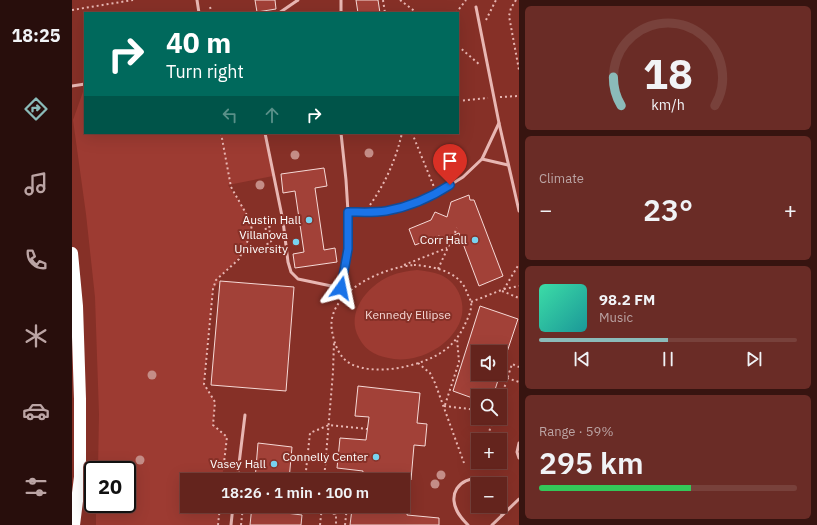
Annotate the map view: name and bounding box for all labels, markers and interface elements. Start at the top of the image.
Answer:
text: 18:25 [11,24,61,47]
text: 40 m [166,24,231,61]
icon: right [100,28,152,80]
text: 18 [643,46,693,100]
text: Turn right [166,60,244,83]
text: km/h [651,94,685,113]
icon: directions [22,95,50,123]
icon: left [219,104,241,126]
icon: ahead [261,104,283,126]
icon: right [303,104,325,126]
pin [433,144,467,185]
icon: arrive [439,150,461,172]
icon: music [22,170,50,198]
text: Climate [539,170,584,187]
text: 23° [643,190,693,229]
text: − [539,195,552,224]
text: + [784,195,797,224]
place label: Austin Hall [243,212,301,227]
marker: Austin Hall [304,215,314,225]
place label: Villanova University [234,227,289,256]
place label: Corr Hall [420,232,467,247]
marker: Corr Hall [470,235,480,245]
marker: Villanova University [291,237,301,247]
icon: phone [22,246,50,274]
position arrow [320,267,362,309]
text: 98.2 FM [599,290,655,309]
park label: Kennedy Ellipse [365,307,451,322]
text: Music [599,309,633,326]
icon: climate [22,322,50,350]
map controls [471,345,507,513]
button: sound [471,345,507,381]
icon: previous [571,348,593,370]
icon: pause [657,348,679,370]
icon: next [743,348,765,370]
button: search [471,389,507,425]
icon: car [22,397,50,425]
text: Range · 59% [539,423,613,440]
button: + [471,433,507,469]
text: 295 km [539,443,644,482]
place label: Connelly Center [282,449,369,464]
marker: Connelly Center [371,452,381,462]
place label: Vasey Hall [210,456,266,471]
marker: Vasey Hall [269,459,279,469]
speed limit sign: 20 [84,461,136,513]
icon: filters [22,473,50,501]
button: − [471,477,507,513]
text: 18:26 · 1 min · 100 m [221,483,369,502]

